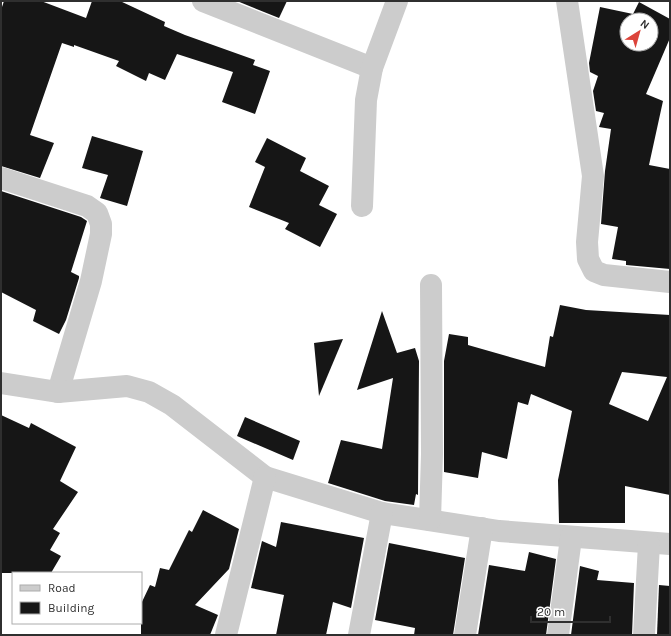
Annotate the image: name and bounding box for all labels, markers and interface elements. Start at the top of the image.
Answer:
north arrow [619,12,659,52]
text: N [638,17,652,32]
legend [12,572,142,624]
text: Road [48,581,76,595]
scale bar [531,598,610,624]
text: Building [48,601,95,615]
text: 20 m [537,605,565,619]

